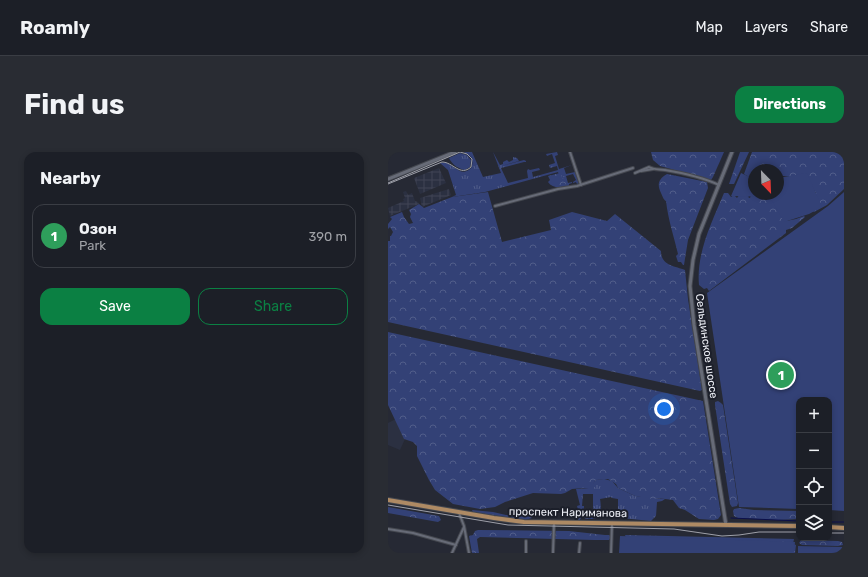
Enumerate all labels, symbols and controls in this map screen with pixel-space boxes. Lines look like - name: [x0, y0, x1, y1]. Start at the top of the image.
- text: Roamly: [20, 16, 90, 39]
- text: Map: [696, 19, 723, 36]
- text: Layers: [745, 19, 788, 36]
- text: Share: [810, 19, 848, 36]
- button: Directions: [735, 86, 844, 123]
- text: Find us: [24, 88, 124, 121]
- north arrow: [748, 164, 784, 200]
- text: Nearby: [40, 168, 101, 188]
- text: Озон: [79, 220, 117, 238]
- text: 1: [51, 229, 57, 244]
- text: 390 m: [308, 229, 347, 244]
- text: Park: [79, 238, 106, 253]
- button: Save: [40, 288, 190, 325]
- button: Share: [198, 288, 348, 325]
- street label: Сельдинское шоссе: [693, 293, 720, 399]
- pin: 1: [768, 360, 794, 390]
- map controls: [796, 397, 832, 541]
- button: +: [796, 397, 832, 433]
- your location: [654, 399, 674, 419]
- button: −: [796, 433, 832, 469]
- button: locate: [796, 469, 832, 505]
- street label: проспект Нариманова: [509, 505, 627, 520]
- button: layers: [796, 505, 832, 541]

